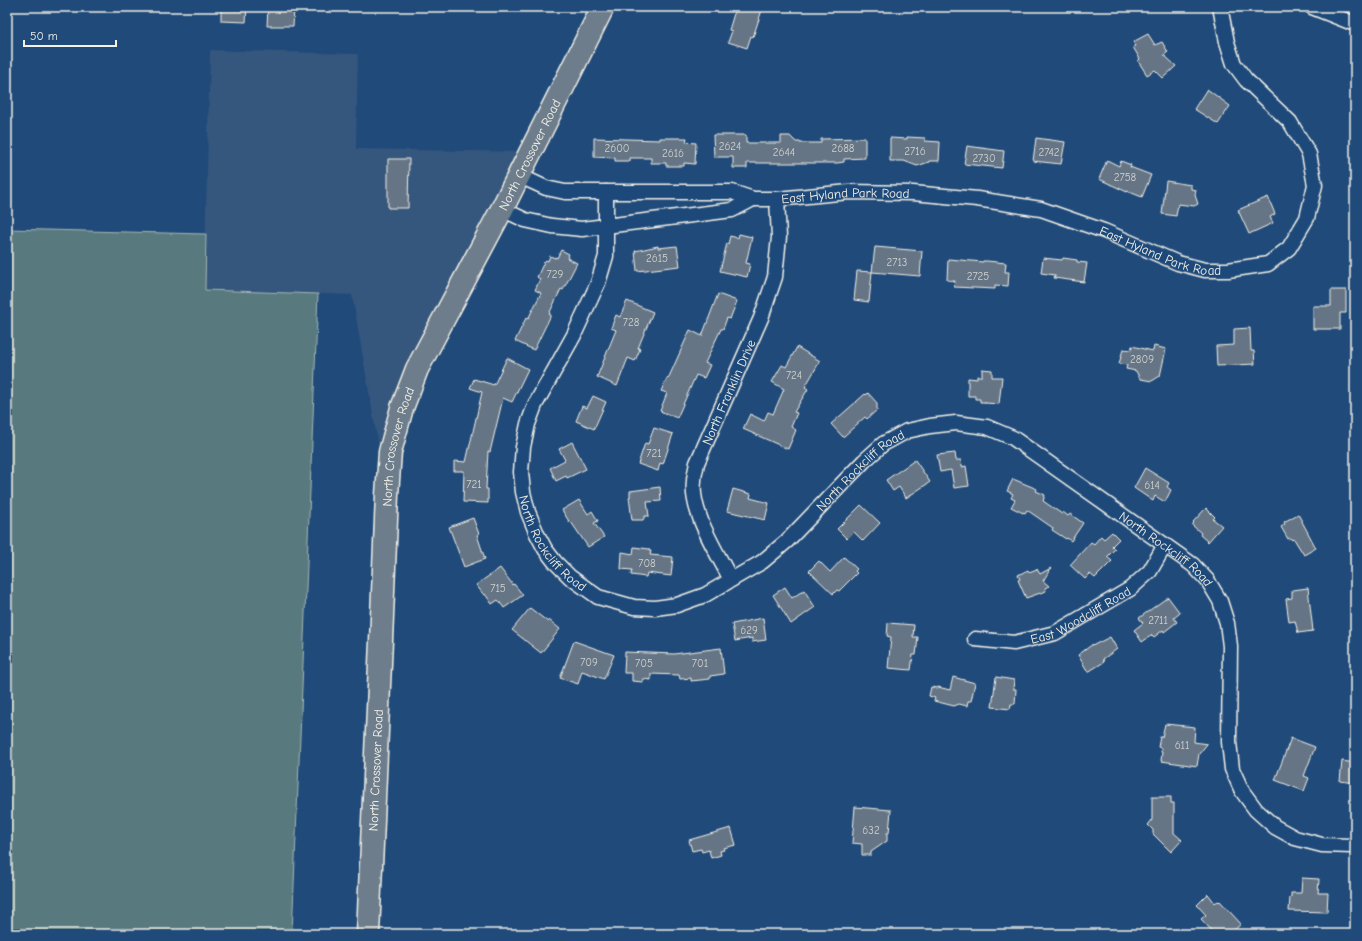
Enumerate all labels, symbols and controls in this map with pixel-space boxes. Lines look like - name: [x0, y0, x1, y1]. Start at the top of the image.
- scale bar: [24, 22, 116, 48]
- text: 50 m: [30, 29, 58, 43]
- street label: North Crossover Road: [495, 96, 563, 213]
- house number: 2624: [719, 140, 741, 153]
- house number: 2600: [604, 142, 630, 155]
- house number: 2688: [831, 142, 855, 155]
- house number: 2716: [904, 145, 926, 158]
- house number: 2644: [773, 146, 795, 159]
- house number: 2742: [1038, 146, 1060, 159]
- house number: 2616: [662, 147, 684, 160]
- house number: 2730: [972, 152, 996, 165]
- house number: 2758: [1114, 171, 1137, 184]
- street label: East Hyland Park Road: [781, 184, 910, 206]
- street label: East Hyland Park Road: [1097, 223, 1221, 278]
- house number: 2615: [646, 252, 668, 265]
- house number: 2713: [887, 256, 907, 269]
- house number: 729: [547, 268, 564, 281]
- house number: 2725: [967, 270, 989, 283]
- house number: 728: [623, 316, 640, 329]
- street label: North Franklin Drive: [699, 337, 758, 447]
- house number: 2809: [1130, 353, 1154, 366]
- house number: 724: [786, 369, 802, 382]
- street label: North Crossover Road: [379, 385, 417, 507]
- street label: North Rockcliff Road: [813, 427, 907, 514]
- house number: 721: [646, 447, 662, 460]
- house number: 721: [466, 478, 482, 491]
- house number: 614: [1144, 479, 1160, 492]
- street label: North Rockcliff Road: [517, 493, 589, 594]
- street label: North Rockcliff Road: [1117, 508, 1217, 588]
- house number: 708: [638, 557, 656, 570]
- house number: 715: [490, 582, 506, 595]
- street label: East Woodcliff Road: [1029, 583, 1133, 646]
- house number: 2711: [1148, 614, 1168, 627]
- house number: 629: [740, 624, 758, 637]
- house number: 709: [580, 656, 598, 669]
- house number: 705: [635, 657, 653, 670]
- house number: 701: [692, 657, 708, 670]
- street label: North Crossover Road: [365, 709, 385, 832]
- house number: 611: [1175, 739, 1189, 752]
- house number: 632: [862, 824, 880, 837]

